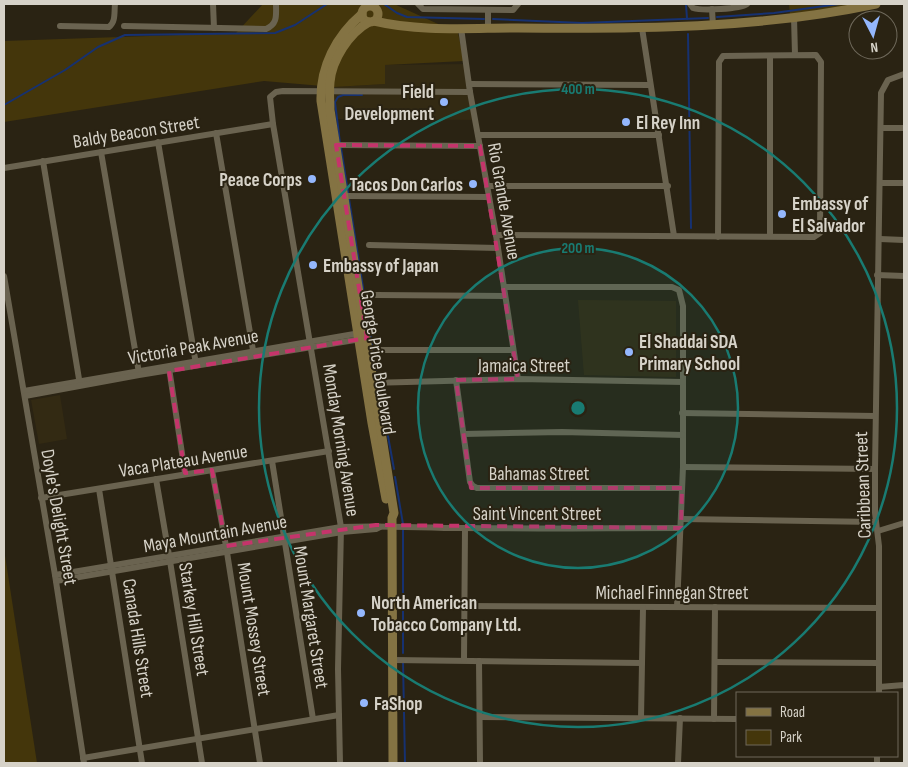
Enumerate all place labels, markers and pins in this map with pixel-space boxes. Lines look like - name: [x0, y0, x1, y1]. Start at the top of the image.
- place label: Field Development: [344, 81, 434, 126]
- marker: Field Development: [438, 96, 450, 108]
- place label: El Rey Inn: [636, 112, 700, 135]
- marker: El Rey Inn: [620, 116, 632, 128]
- place label: Peace Corps: [219, 169, 302, 192]
- marker: Peace Corps: [306, 173, 318, 185]
- place label: Tacos Don Carlos: [349, 174, 463, 197]
- marker: Tacos Don Carlos: [467, 178, 479, 190]
- place label: Embassy of El Salvador: [792, 193, 869, 238]
- marker: Embassy of El Salvador: [776, 208, 788, 220]
- place label: Embassy of Japan: [323, 255, 439, 278]
- marker: Embassy of Japan: [307, 259, 319, 271]
- place label: El Shaddai SDA Primary School: [639, 331, 740, 376]
- marker: El Shaddai SDA Primary School: [623, 346, 635, 358]
- centre of rings: [569, 399, 587, 417]
- place label: North American Tobacco Company Ltd.: [371, 592, 521, 637]
- marker: North American Tobacco Company Ltd.: [355, 607, 367, 619]
- place label: FaShop: [374, 693, 423, 716]
- marker: FaShop: [358, 697, 370, 709]

